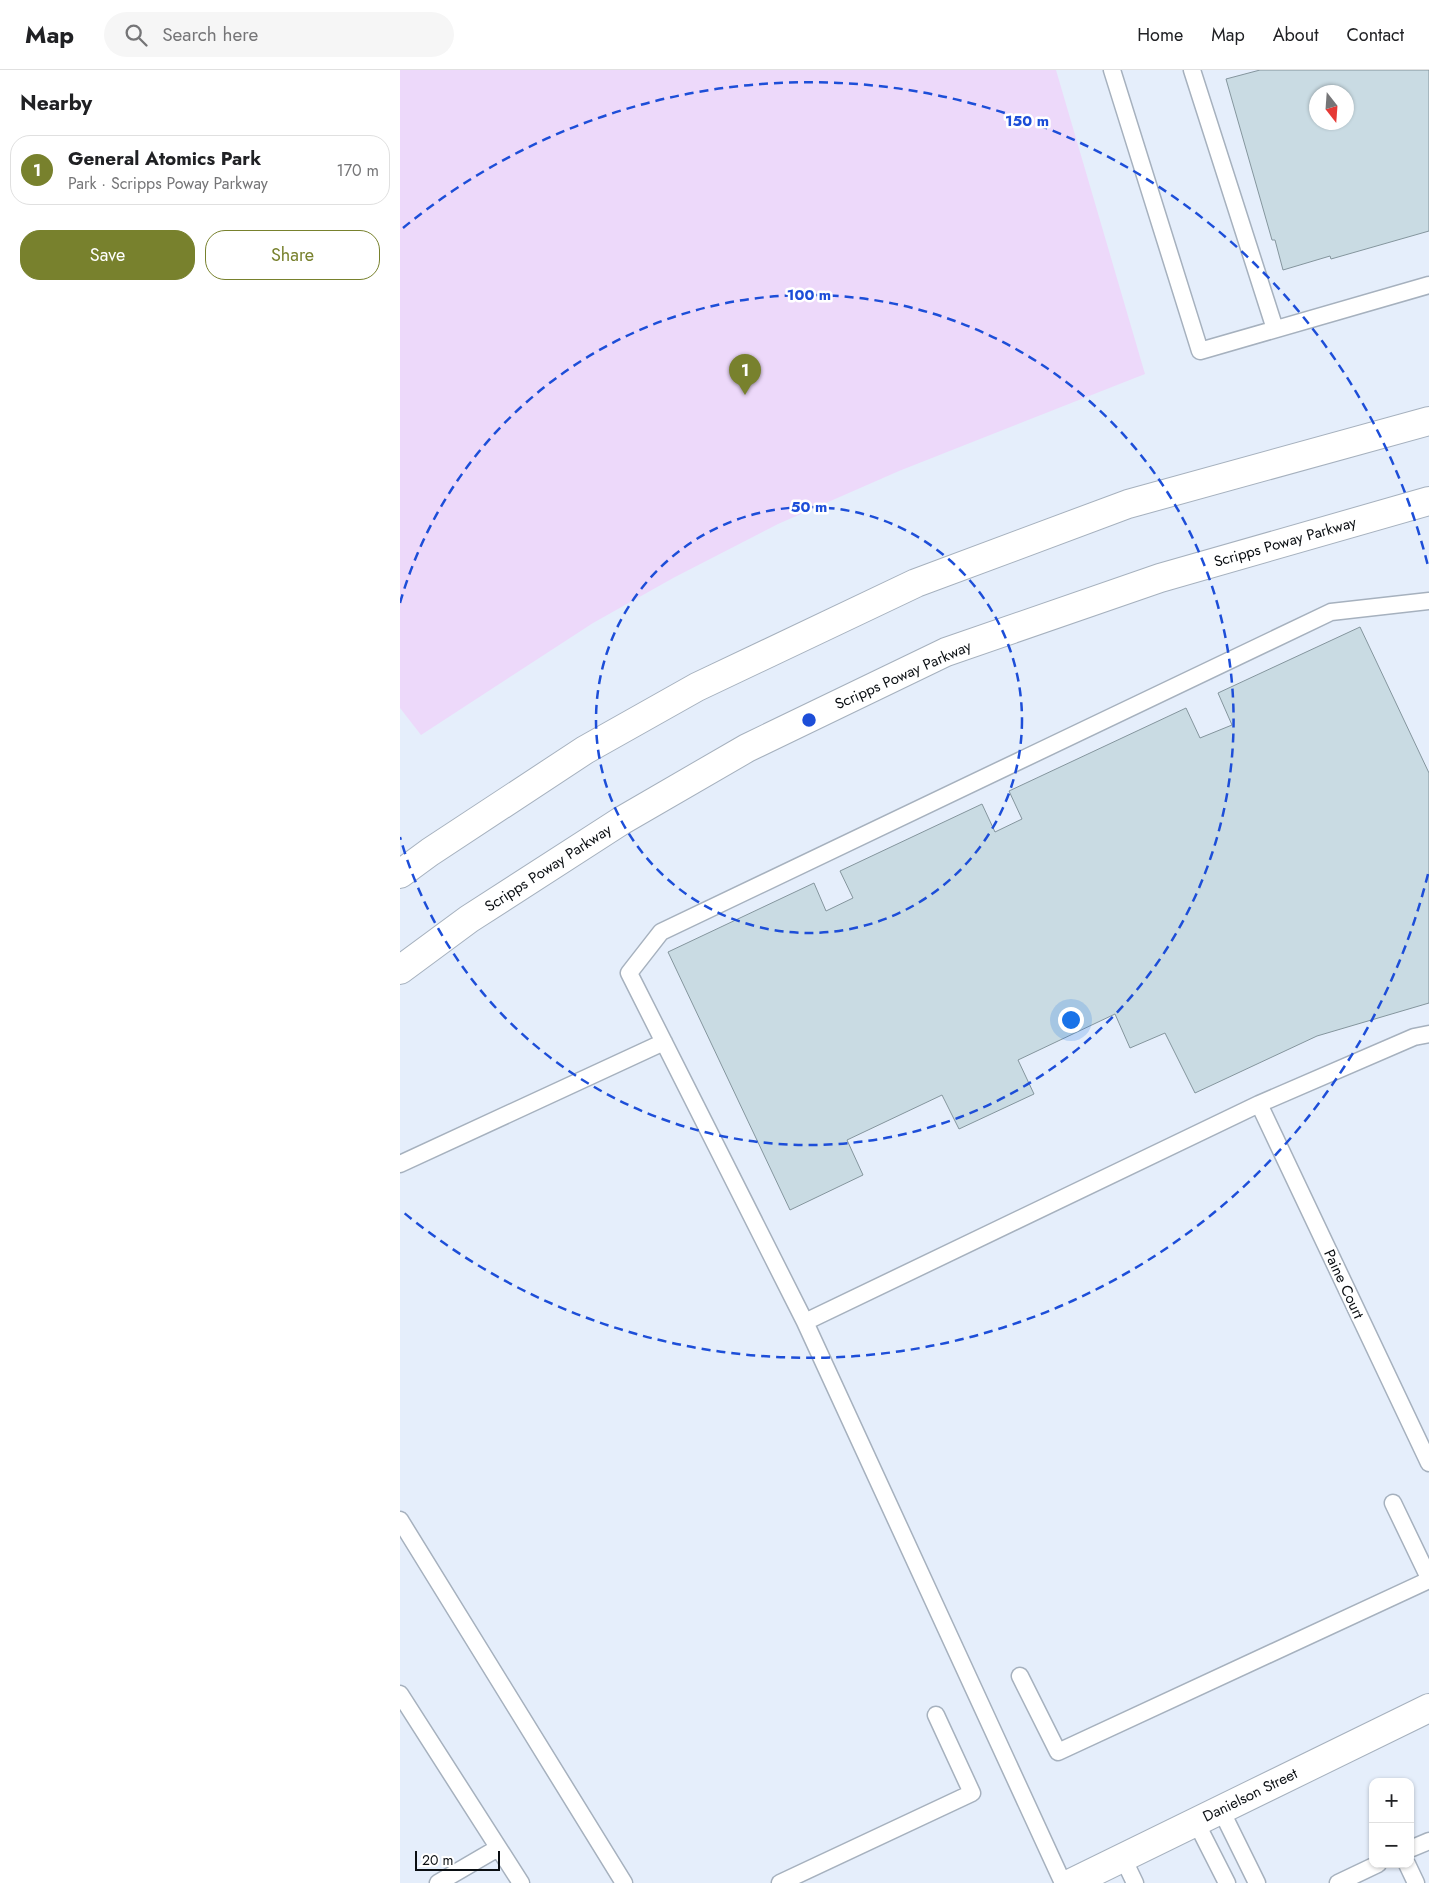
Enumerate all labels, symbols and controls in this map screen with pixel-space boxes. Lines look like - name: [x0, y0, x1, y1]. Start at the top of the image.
- search box: [104, 12, 454, 57]
- text: Map: [25, 17, 74, 52]
- icon: search: [122, 21, 150, 49]
- text: Search here: [162, 21, 258, 48]
- text: Home: [1137, 22, 1183, 48]
- text: Map: [1211, 22, 1245, 48]
- text: About: [1273, 22, 1318, 48]
- text: Contact: [1346, 22, 1404, 48]
- north arrow: [1309, 85, 1354, 130]
- text: Nearby: [20, 88, 92, 118]
- text: 150 m: [1005, 110, 1049, 132]
- text: General Atomics Park: [68, 145, 261, 172]
- text: 1: [33, 159, 41, 182]
- text: 170 m: [337, 159, 379, 182]
- text: Park · Scripps Poway Parkway: [68, 172, 268, 195]
- button: Save: [20, 230, 195, 280]
- button: Share: [205, 230, 380, 280]
- text: 100 m: [787, 284, 831, 306]
- pin: 1: [729, 354, 761, 395]
- text: 50 m: [791, 496, 827, 518]
- street label: Scripps Poway Parkway: [1211, 511, 1359, 573]
- street label: Scripps Poway Parkway: [831, 635, 975, 715]
- centre of rings: [800, 711, 818, 729]
- street label: Scripps Poway Parkway: [480, 818, 616, 917]
- your location: [1058, 1007, 1084, 1033]
- street label: Paine Court: [1318, 1246, 1370, 1323]
- street label: Danielson Street: [1199, 1762, 1301, 1827]
- map controls: [1369, 1778, 1414, 1868]
- button: +: [1369, 1778, 1414, 1823]
- button: −: [1369, 1823, 1414, 1868]
- scale bar: [415, 1848, 500, 1871]
- text: 20 m: [422, 1850, 454, 1870]

